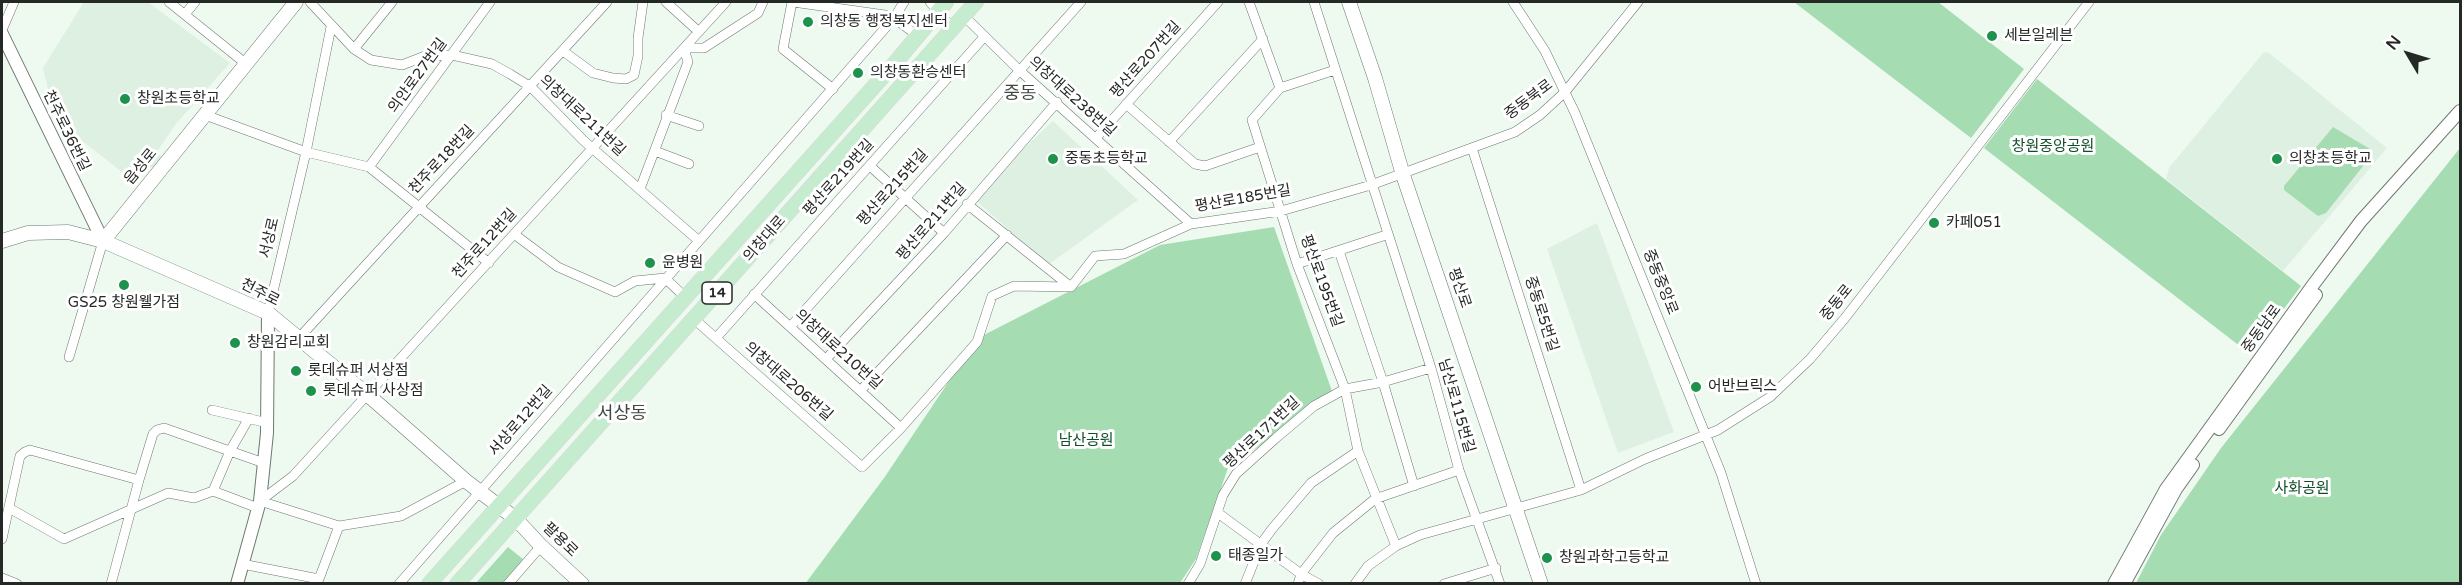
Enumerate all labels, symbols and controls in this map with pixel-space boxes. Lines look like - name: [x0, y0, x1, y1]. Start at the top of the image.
- place label: 의창동 행정복지센터: [820, 13, 948, 31]
- marker: 의창동 행정복지센터: [801, 15, 815, 29]
- street label: 평산로207번길: [1107, 18, 1185, 102]
- north arrow: [2378, 24, 2438, 84]
- place label: 세븐일레븐: [2004, 27, 2073, 45]
- marker: 세븐일레븐: [1985, 29, 1999, 43]
- text: N: [2382, 32, 2406, 54]
- street label: 의안로27번길: [385, 35, 451, 117]
- street label: 의창대로238번길: [1025, 53, 1119, 141]
- place label: 의창동환승센터: [870, 64, 967, 82]
- marker: 의창동환승센터: [851, 66, 865, 80]
- street label: 의창대로211번길: [535, 72, 629, 160]
- street label: 중동북로: [1502, 76, 1556, 124]
- district label: 중동: [1003, 83, 1037, 105]
- street label: 천주로36번길: [39, 88, 93, 174]
- place label: 창원초등학교: [137, 90, 220, 108]
- marker: 창원초등학교: [118, 92, 132, 106]
- street label: 천주로18번길: [405, 122, 479, 198]
- street label: 평산로219번길: [800, 136, 878, 220]
- park label: 창원중앙공원: [2012, 138, 2094, 156]
- street label: 읍성로: [121, 145, 161, 189]
- street label: 평산로215번길: [854, 146, 932, 230]
- place label: 중동초등학교: [1065, 150, 1148, 168]
- place label: 의창초등학교: [2289, 150, 2372, 168]
- marker: 중동초등학교: [1046, 152, 1060, 166]
- marker: 의창초등학교: [2270, 152, 2284, 166]
- street label: 평산로211번길: [893, 179, 971, 265]
- street label: 평산로185번길: [1194, 182, 1292, 216]
- street label: 천주로12번길: [449, 205, 521, 283]
- street label: 의창대로: [740, 212, 790, 266]
- place label: 카페051: [1946, 214, 2002, 232]
- street label: 서상로: [257, 216, 283, 260]
- marker: 카페051: [1927, 216, 1941, 230]
- street label: 평산로195번길: [1296, 232, 1346, 330]
- street label: 중동중앙로: [1639, 247, 1681, 317]
- place label: 윤병원: [662, 254, 703, 272]
- marker: 윤병원: [643, 256, 657, 270]
- street label: 평산로: [1444, 265, 1474, 311]
- street label: 중동로5번길: [1520, 274, 1562, 354]
- street label: 천주로: [237, 276, 283, 310]
- marker: GS25 창원웰가점: [117, 278, 131, 292]
- street label: 중동로: [1817, 281, 1857, 325]
- road number: 14: [702, 282, 732, 304]
- place label: GS25 창원웰가점: [68, 294, 180, 312]
- street label: 중동남로: [2238, 301, 2286, 357]
- street label: 의창대로210번길: [791, 306, 885, 394]
- place label: 창원감리교회: [247, 334, 330, 352]
- marker: 창원감리교회: [228, 336, 242, 350]
- street label: 의창대로206번길: [740, 339, 836, 425]
- street label: 남산로115번길: [1434, 357, 1478, 455]
- place label: 롯데슈퍼 서상점: [308, 362, 408, 380]
- marker: 롯데슈퍼 서상점: [289, 364, 303, 378]
- place label: 어반브릭스: [1708, 378, 1777, 396]
- marker: 어반브릭스: [1689, 380, 1703, 394]
- place label: 롯데슈퍼 사상점: [323, 382, 423, 400]
- street label: 서상로12번길: [485, 382, 557, 460]
- marker: 롯데슈퍼 사상점: [304, 384, 318, 398]
- street label: 평산로171번길: [1220, 393, 1304, 473]
- district label: 서상동: [597, 403, 647, 425]
- park label: 남산공원: [1058, 432, 1114, 450]
- park label: 사화공원: [2274, 480, 2330, 498]
- street label: 팔용로: [539, 519, 581, 561]
- place label: 태종일가: [1228, 547, 1283, 565]
- marker: 태종일가: [1209, 549, 1223, 563]
- place label: 창원과학고등학교: [1559, 549, 1669, 567]
- marker: 창원과학고등학교: [1540, 551, 1554, 565]

